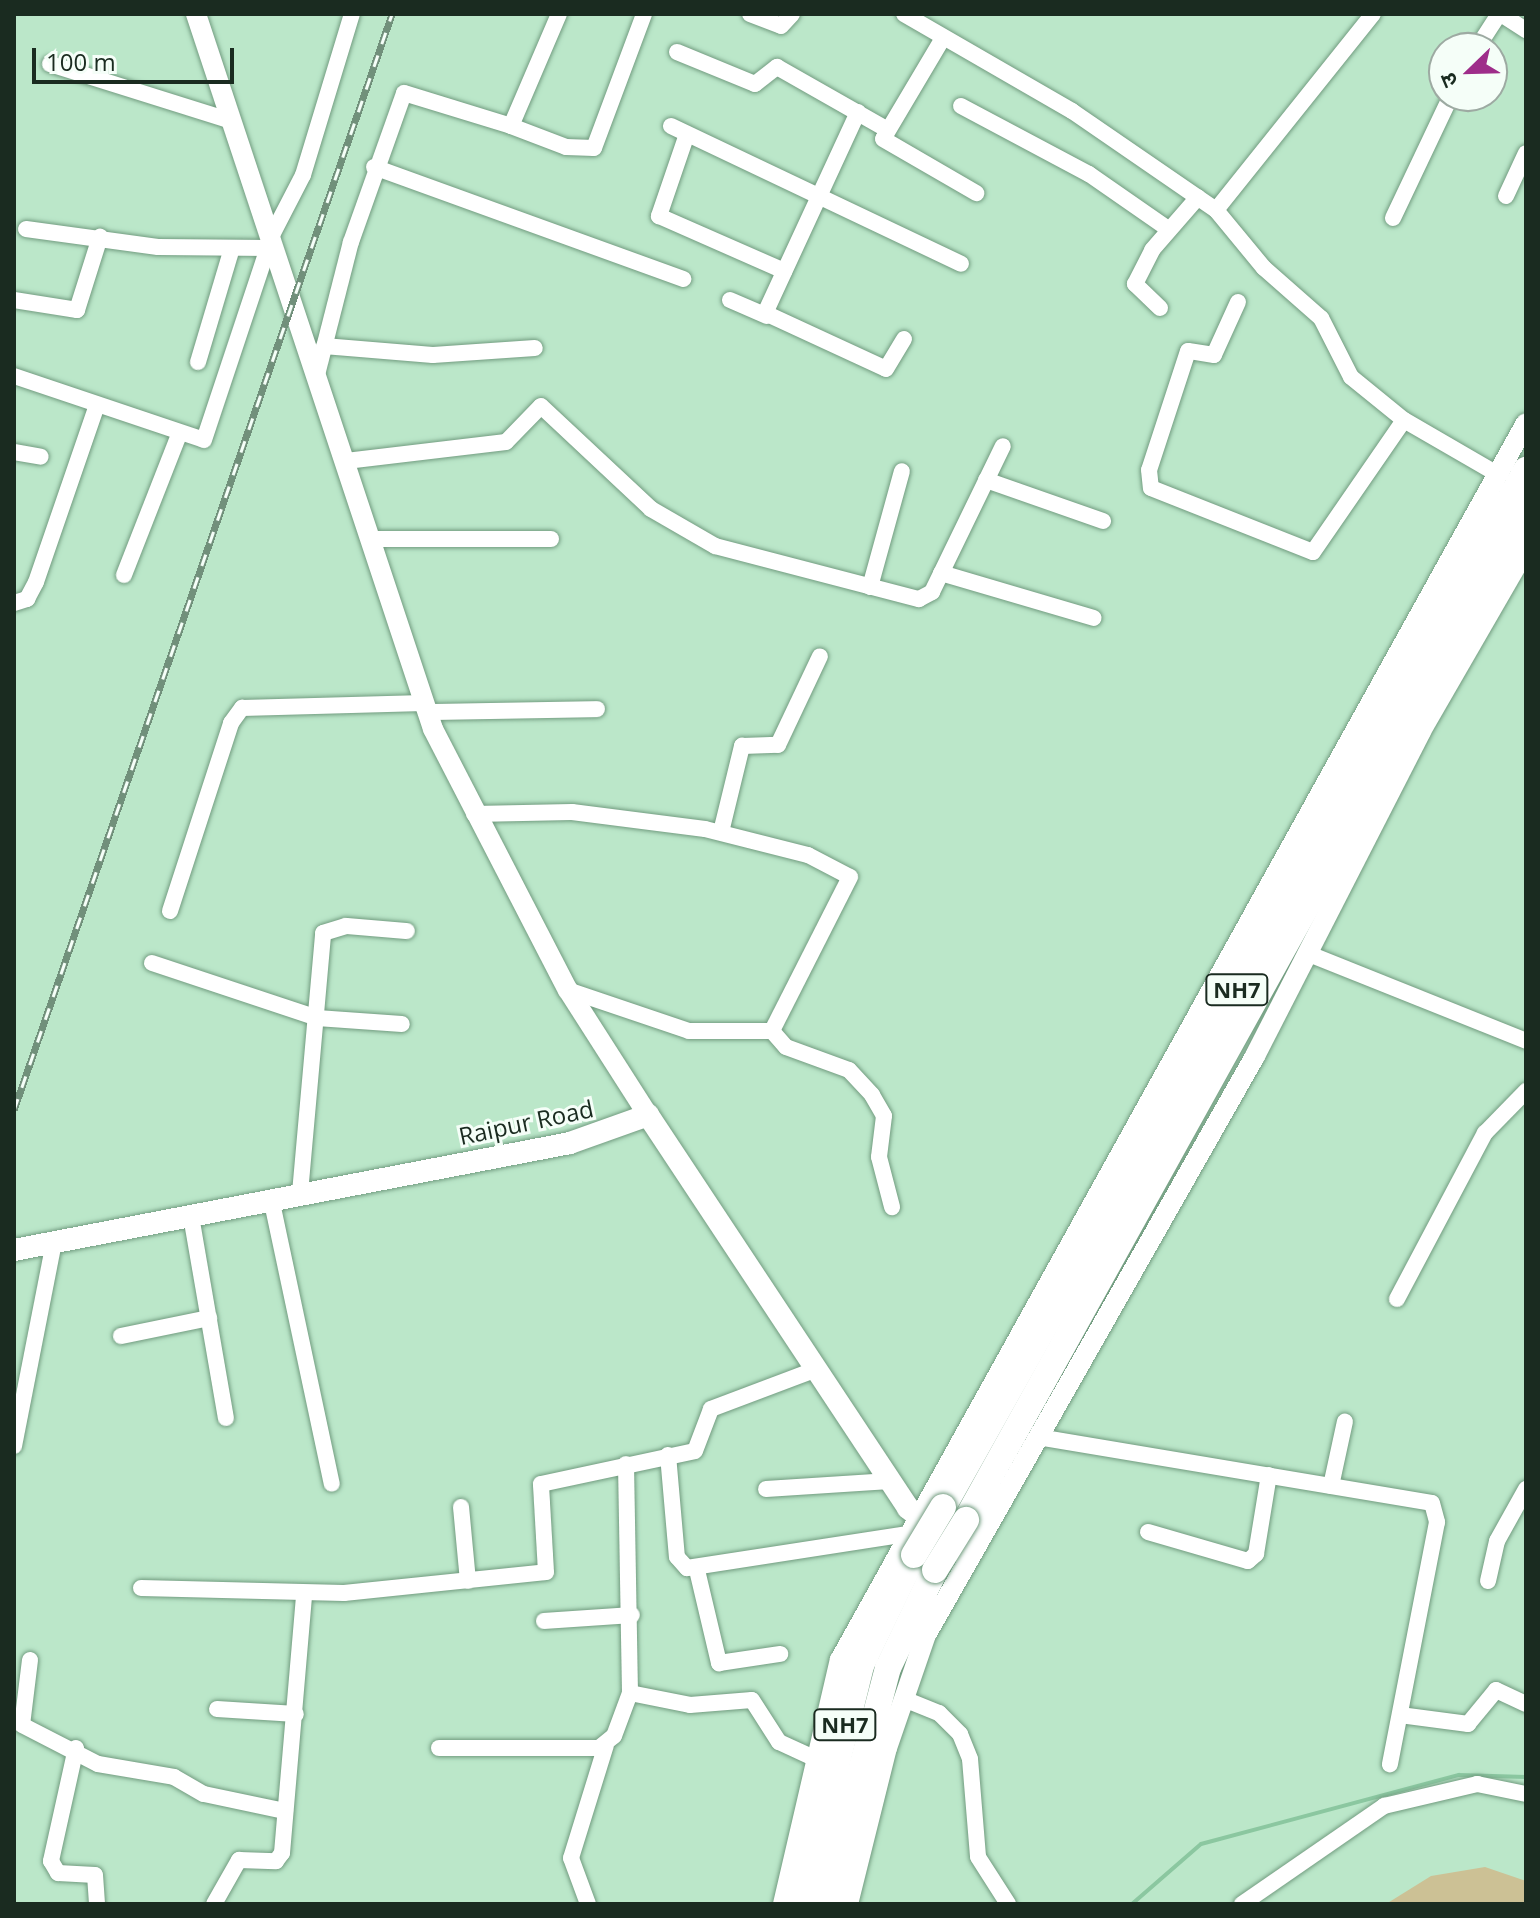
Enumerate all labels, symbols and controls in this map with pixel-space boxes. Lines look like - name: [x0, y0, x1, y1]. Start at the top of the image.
- scale bar: [36, 32, 238, 82]
- north arrow: [1428, 32, 1508, 112]
- text: 100 m: [46, 45, 116, 78]
- text: उ: [1431, 69, 1464, 92]
- road number: NH7: [1205, 972, 1269, 1008]
- street label: Raipur Road: [456, 1094, 596, 1150]
- road number: NH7: [813, 1707, 877, 1743]

